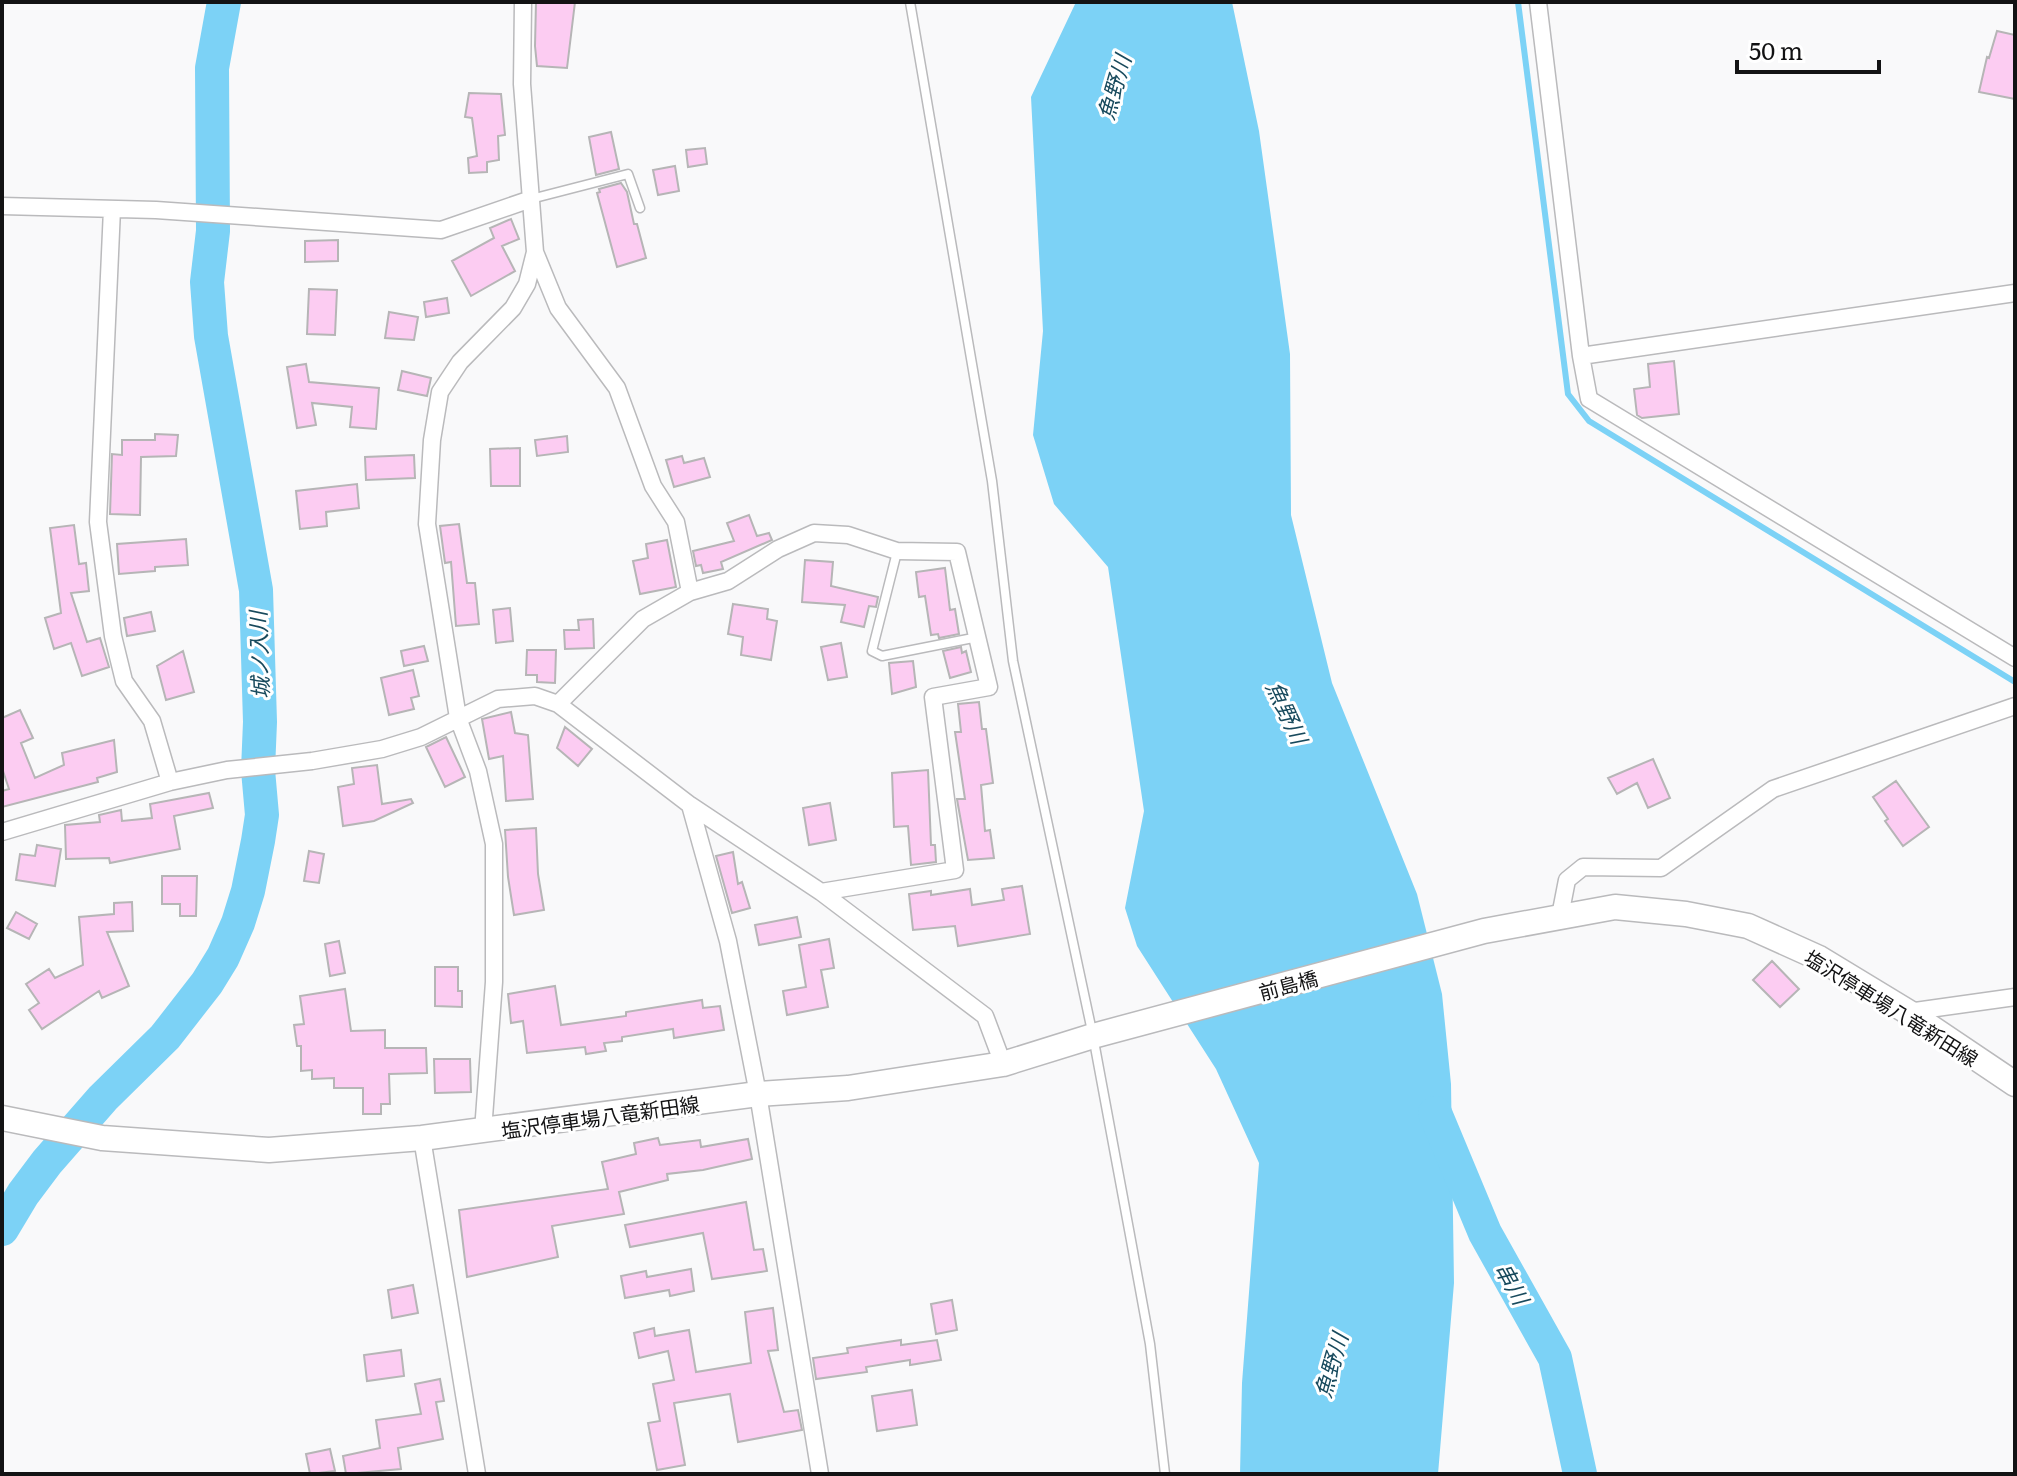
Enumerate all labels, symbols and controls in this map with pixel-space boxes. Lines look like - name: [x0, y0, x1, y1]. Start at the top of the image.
- scale bar: [1737, 24, 1879, 74]
- text: 50 m: [1749, 32, 1803, 67]
- water label: 魚野川: [1088, 49, 1139, 123]
- water label: 城ノ入川: [240, 608, 276, 700]
- water label: 魚野川: [1259, 675, 1318, 751]
- street label: 塩沢停車場八竜新田線: [1799, 941, 1985, 1073]
- street label: 前島橋: [1255, 962, 1321, 1006]
- street label: 塩沢停車場八竜新田線: [499, 1087, 701, 1145]
- water label: 串川: [1488, 1256, 1539, 1312]
- water label: 魚野川: [1305, 1327, 1356, 1401]

